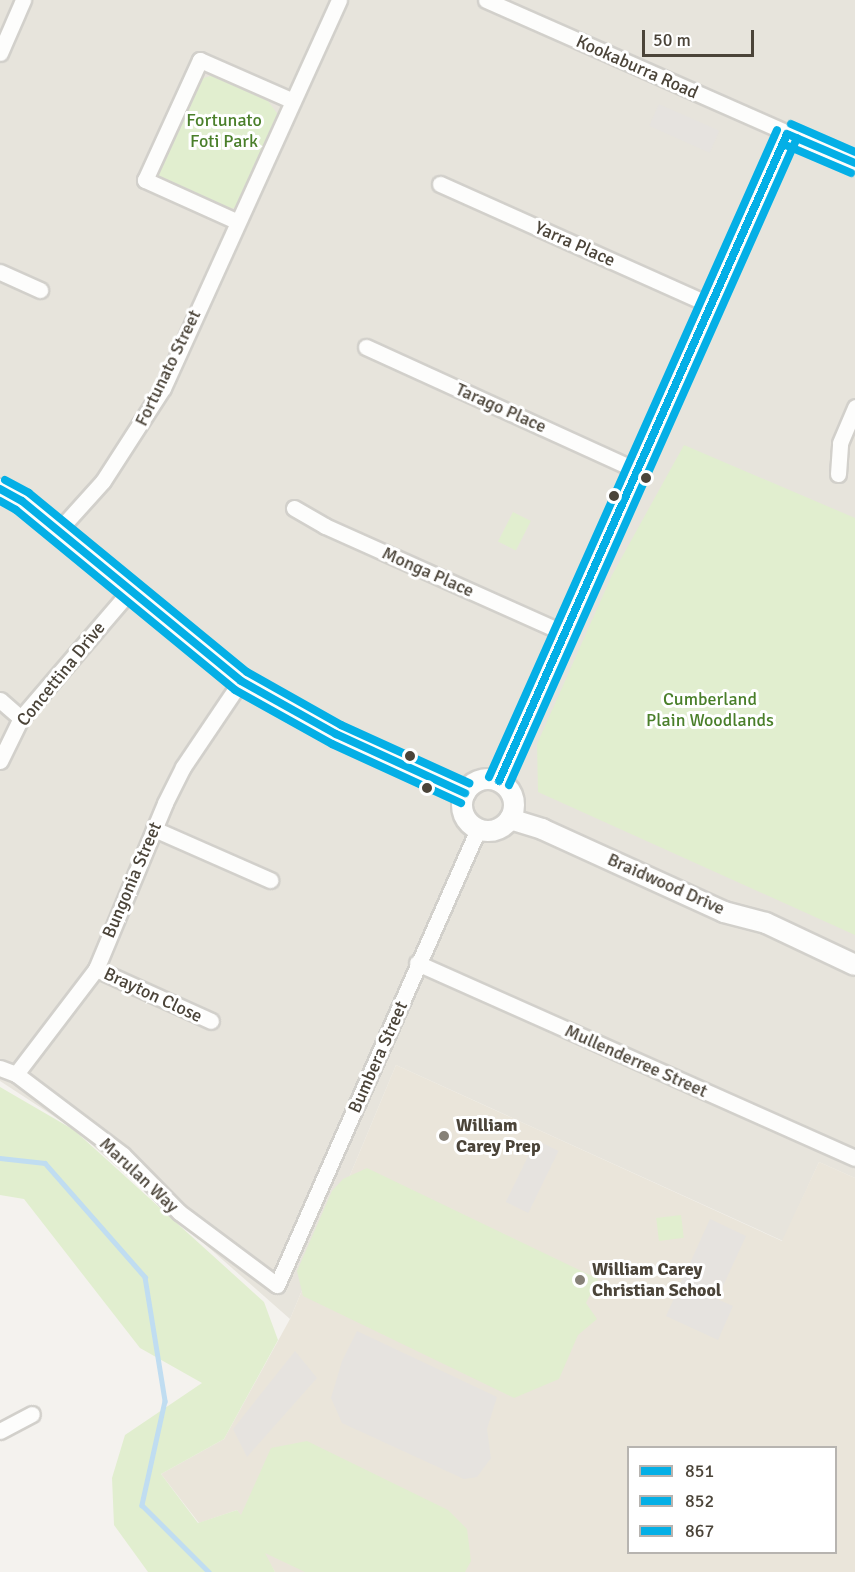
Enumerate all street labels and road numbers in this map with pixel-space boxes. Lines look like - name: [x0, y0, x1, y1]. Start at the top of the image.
- street label: Kookaburra Road: [573, 30, 701, 104]
- street label: Yarra Place: [532, 217, 618, 271]
- street label: Fortunato Street: [131, 306, 205, 430]
- street label: Tarago Place: [452, 378, 550, 438]
- street label: Monga Place: [379, 542, 477, 602]
- street label: Concettina Drive: [12, 617, 110, 731]
- street label: Bungonia Street: [98, 819, 166, 941]
- street label: Braidwood Drive: [604, 849, 728, 919]
- street label: Brayton Close: [100, 963, 206, 1027]
- street label: Bumbera Street: [344, 998, 412, 1116]
- street label: Mullenderree Street: [561, 1020, 711, 1102]
- street label: Marulan Way: [95, 1133, 183, 1217]

